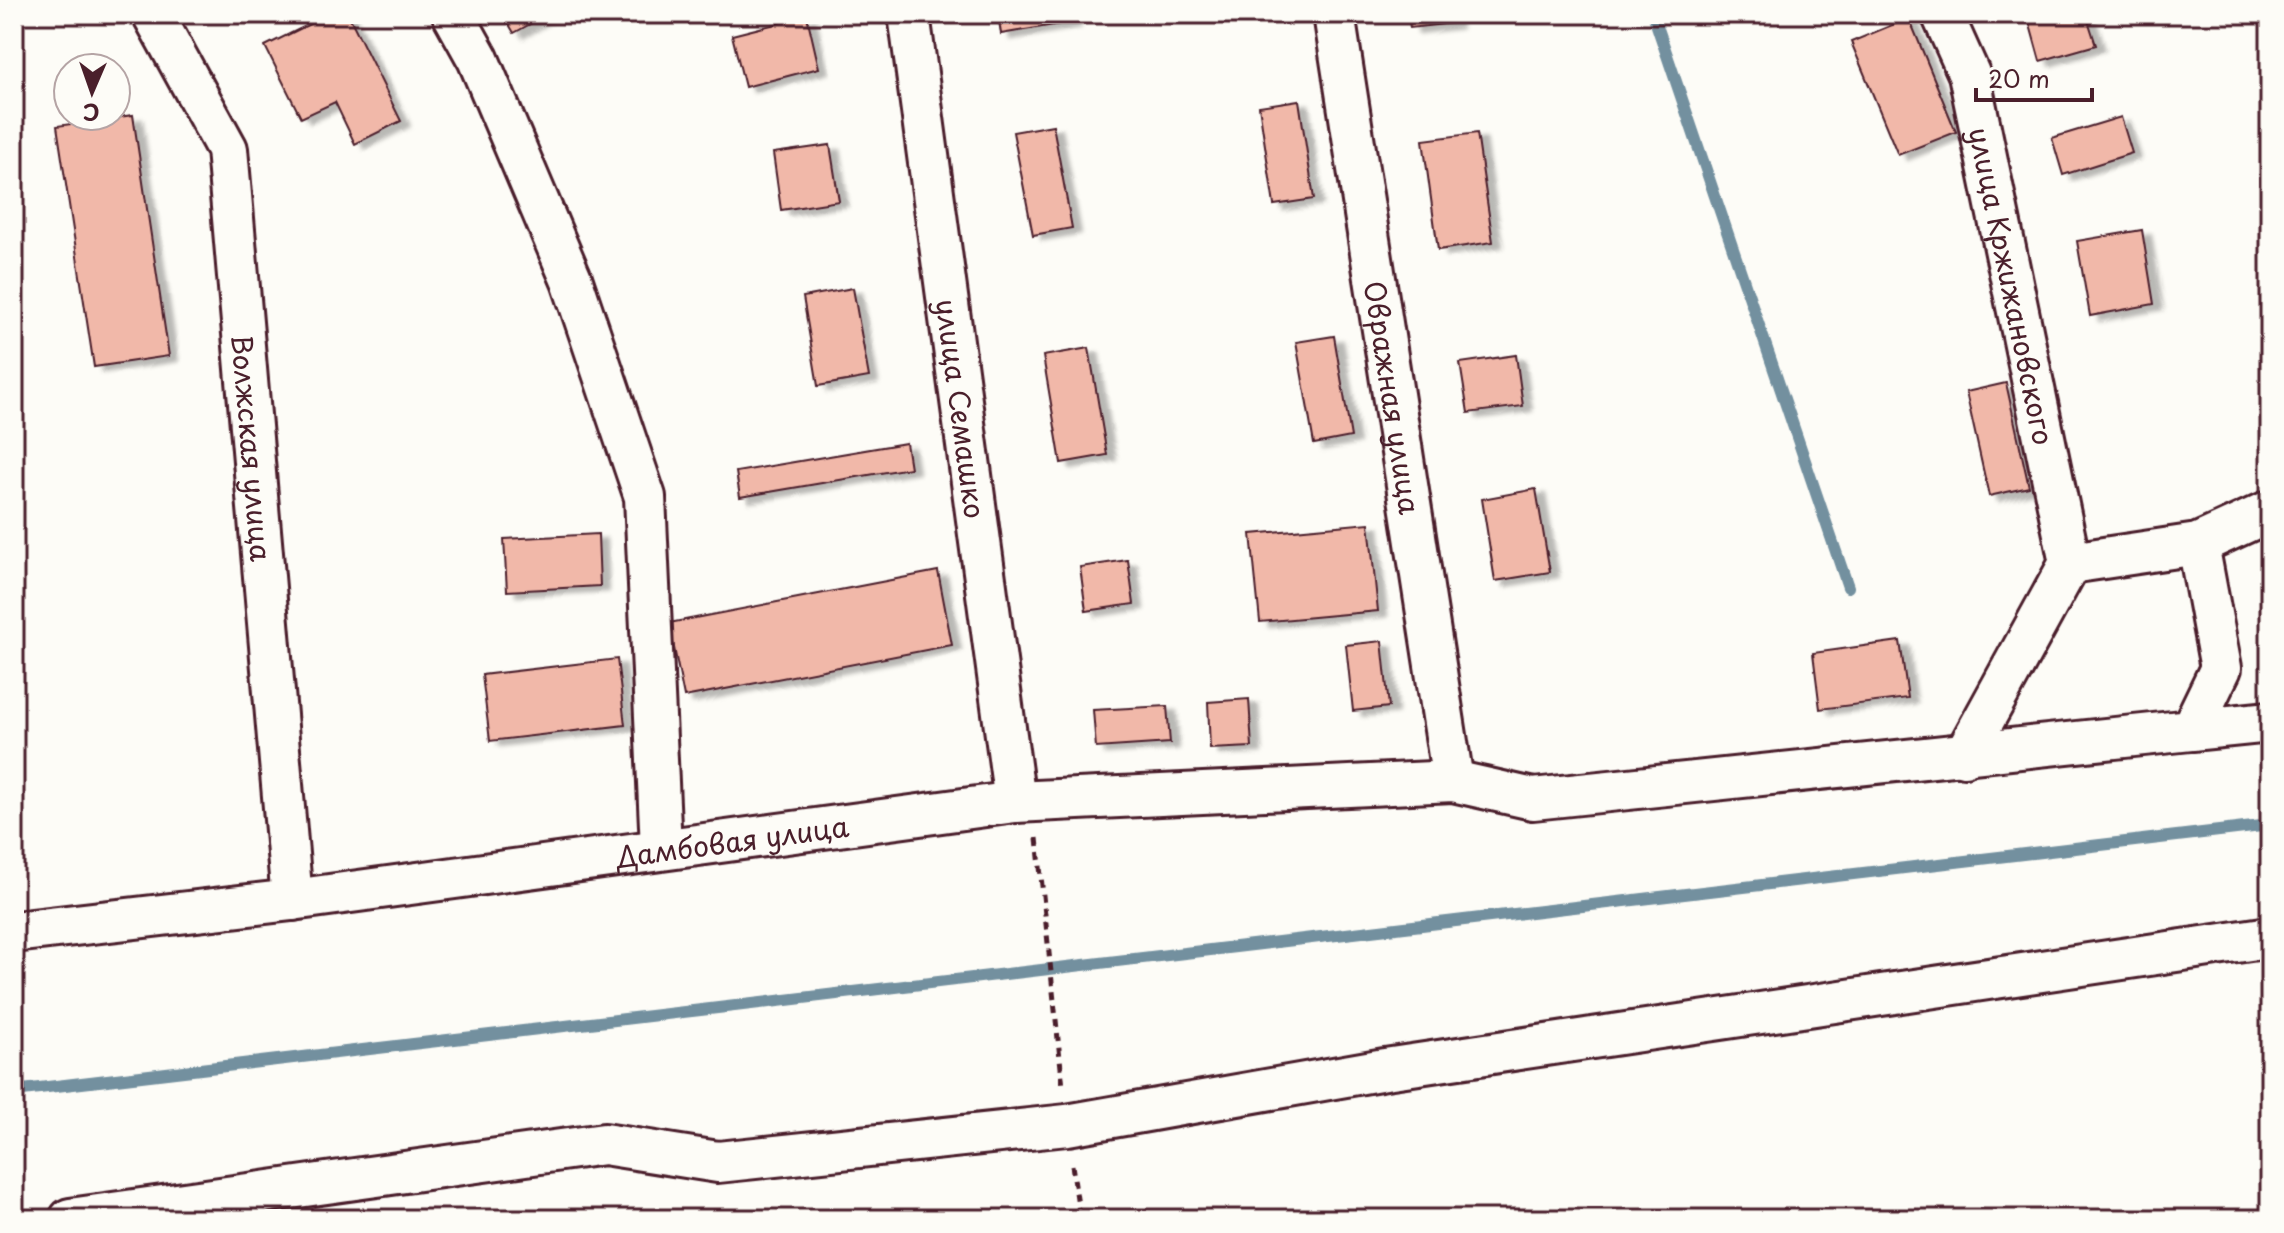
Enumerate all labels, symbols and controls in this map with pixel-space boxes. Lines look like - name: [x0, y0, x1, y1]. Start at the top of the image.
- north arrow: [52, 52, 132, 132]
- scale bar: [1976, 52, 2092, 102]
- text: 20 m: [1988, 60, 2050, 96]
- text: С: [82, 97, 100, 130]
- street label: улица Кржижановского: [1959, 123, 2067, 449]
- street label: Овражная улица: [1354, 278, 1433, 517]
- street label: улица Семашко: [926, 296, 998, 521]
- street label: Волжская улица: [222, 333, 284, 564]
- street label: Дамбовая улица: [612, 803, 852, 878]

